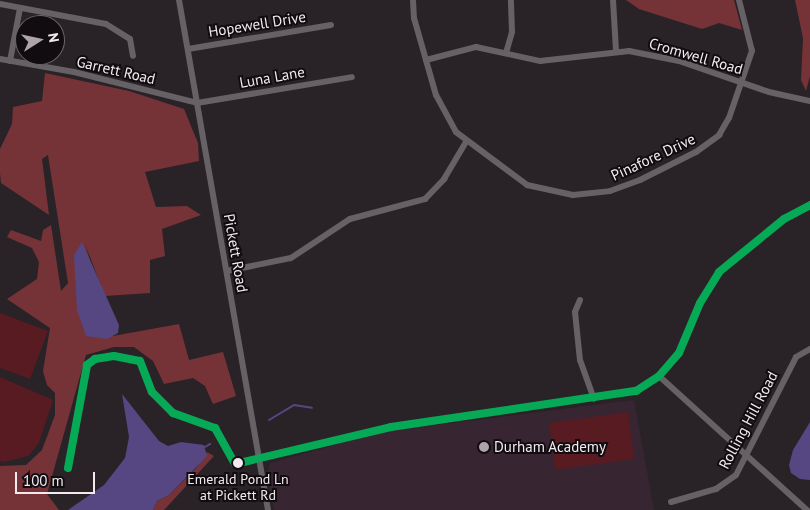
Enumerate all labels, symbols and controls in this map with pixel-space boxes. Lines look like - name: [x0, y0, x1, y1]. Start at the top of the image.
- street label: Hopewell Drive: [207, 7, 307, 41]
- north arrow: [15, 15, 65, 65]
- text: N: [44, 31, 63, 44]
- street label: Cromwell Road: [647, 34, 745, 78]
- street label: Garrett Road: [75, 52, 157, 88]
- street label: Luna Lane: [238, 62, 306, 92]
- street label: Pinafore Drive: [608, 130, 698, 184]
- street label: Pickett Road: [220, 212, 252, 294]
- street label: Rolling Hill Road: [715, 368, 781, 472]
- place label: Durham Academy: [494, 438, 606, 456]
- marker: Durham Academy: [478, 441, 490, 453]
- marker: Emerald Pond Ln at Pickett Rd: [233, 458, 243, 468]
- scale bar: [18, 462, 98, 494]
- text: 100 m: [23, 471, 64, 490]
- place label: Emerald Pond Ln at Pickett Rd: [187, 471, 289, 504]

